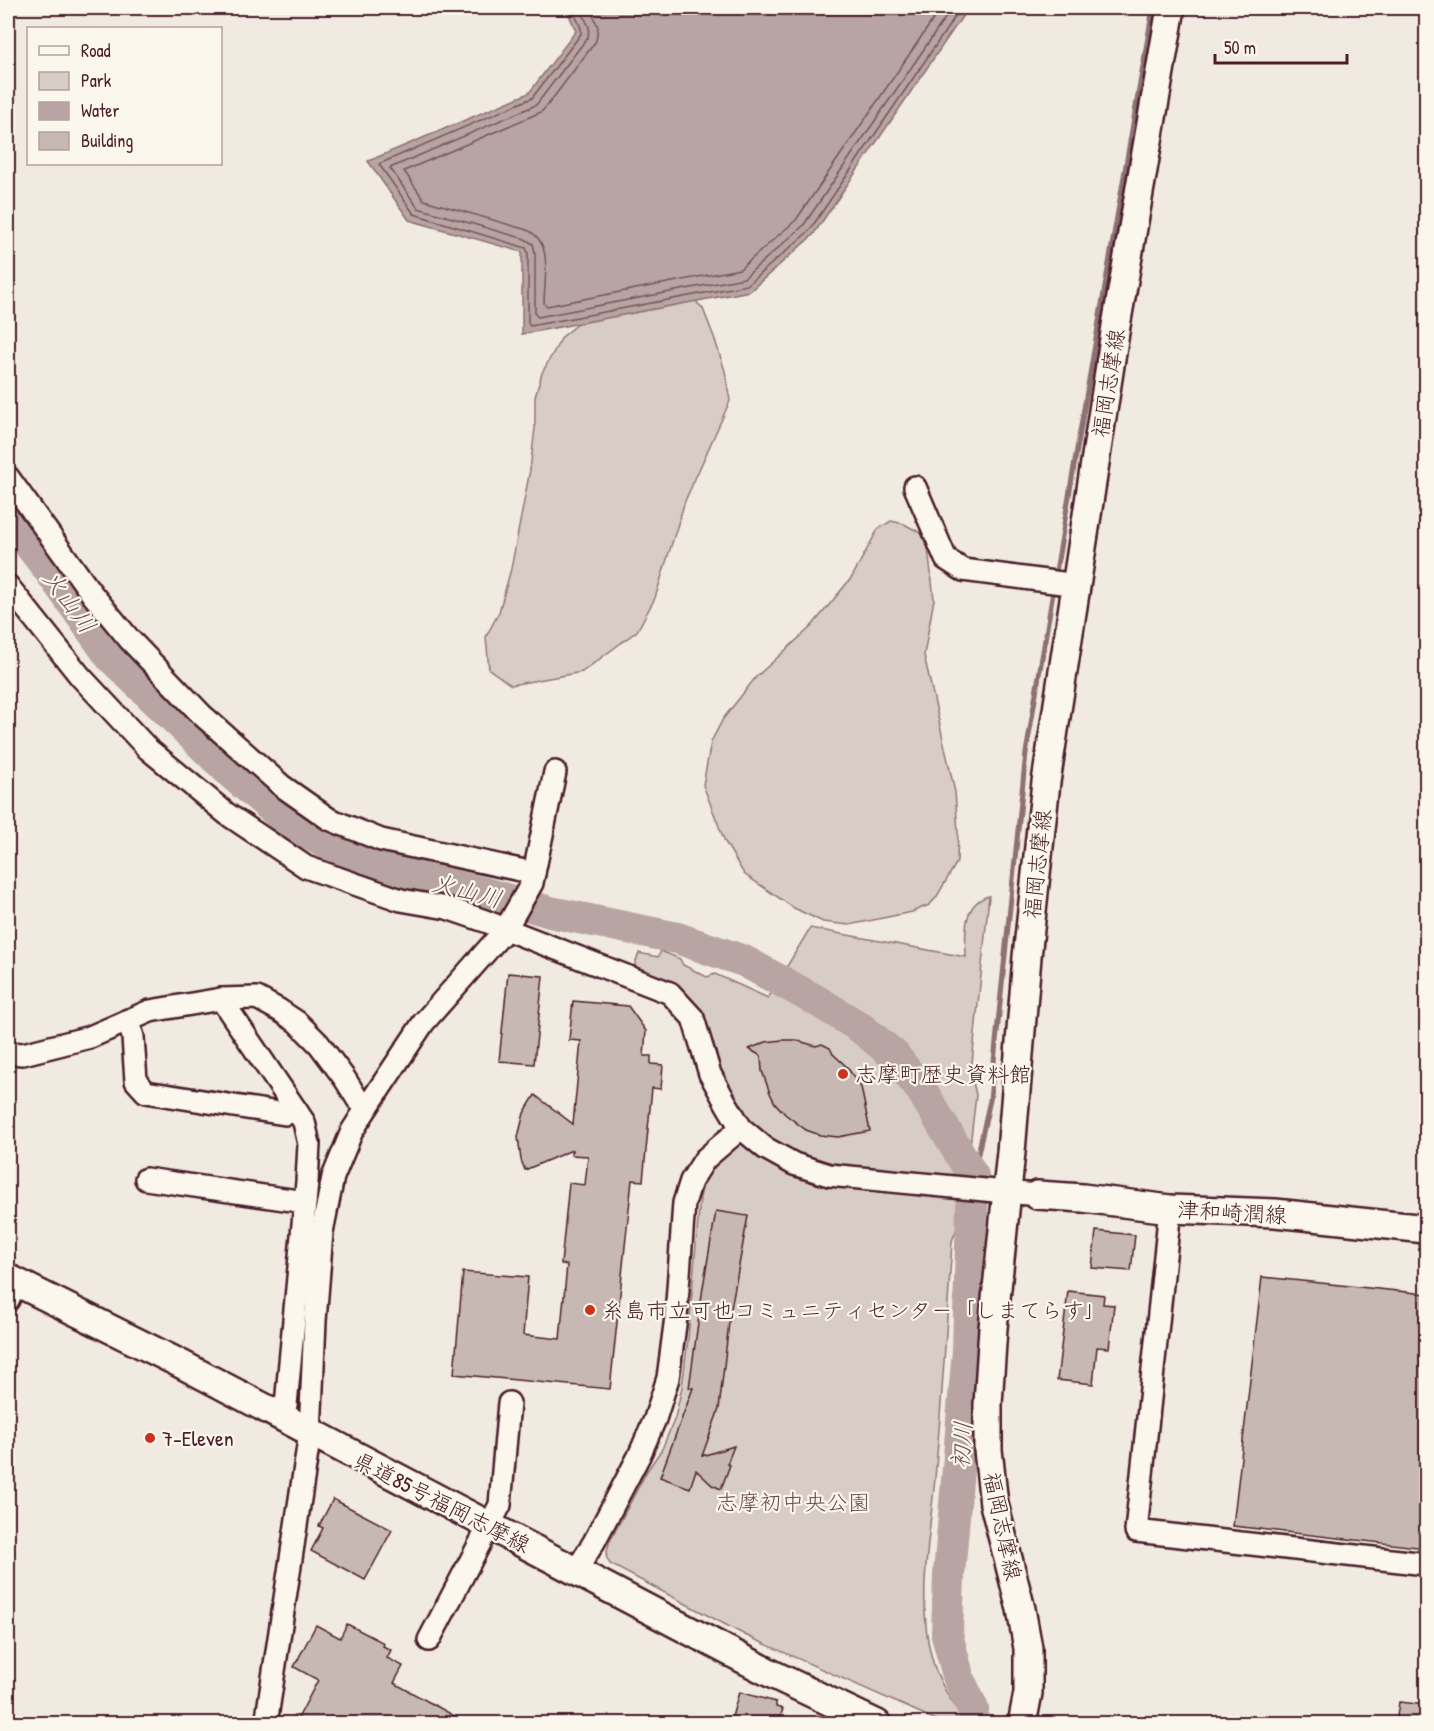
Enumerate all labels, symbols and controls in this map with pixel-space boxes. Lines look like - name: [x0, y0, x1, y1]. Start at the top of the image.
- legend: [27, 27, 222, 165]
- scale bar: [1215, 27, 1347, 65]
- text: 50 m: [1224, 35, 1256, 60]
- text: Road: [81, 38, 111, 63]
- text: Park: [81, 68, 112, 93]
- text: Water: [81, 98, 119, 123]
- text: Building: [81, 128, 133, 153]
- street label: 福岡志摩線: [1085, 326, 1131, 440]
- water label: 火山川: [36, 562, 104, 640]
- street label: 福岡志摩線: [1016, 808, 1058, 920]
- water label: 火山川: [428, 865, 506, 915]
- place label: 志摩町歴史資料館: [855, 1059, 1031, 1089]
- marker: 志摩町歴史資料館: [836, 1067, 850, 1081]
- street label: 津和崎潤線: [1176, 1194, 1288, 1230]
- place label: 糸島市立可也コミュニティセンタ－「しまてらす」: [602, 1295, 1106, 1325]
- marker: 糸島市立可也コミュニティセンタ－「しまてらす」: [583, 1303, 597, 1317]
- water label: 初川: [943, 1420, 979, 1470]
- place label: 7-Eleven: [162, 1423, 234, 1453]
- marker: 7-Eleven: [143, 1431, 157, 1445]
- street label: 県道85号福岡志摩線: [348, 1444, 536, 1560]
- street label: 福岡志摩線: [977, 1469, 1029, 1583]
- park label: 志摩初中央公園: [716, 1487, 870, 1517]

